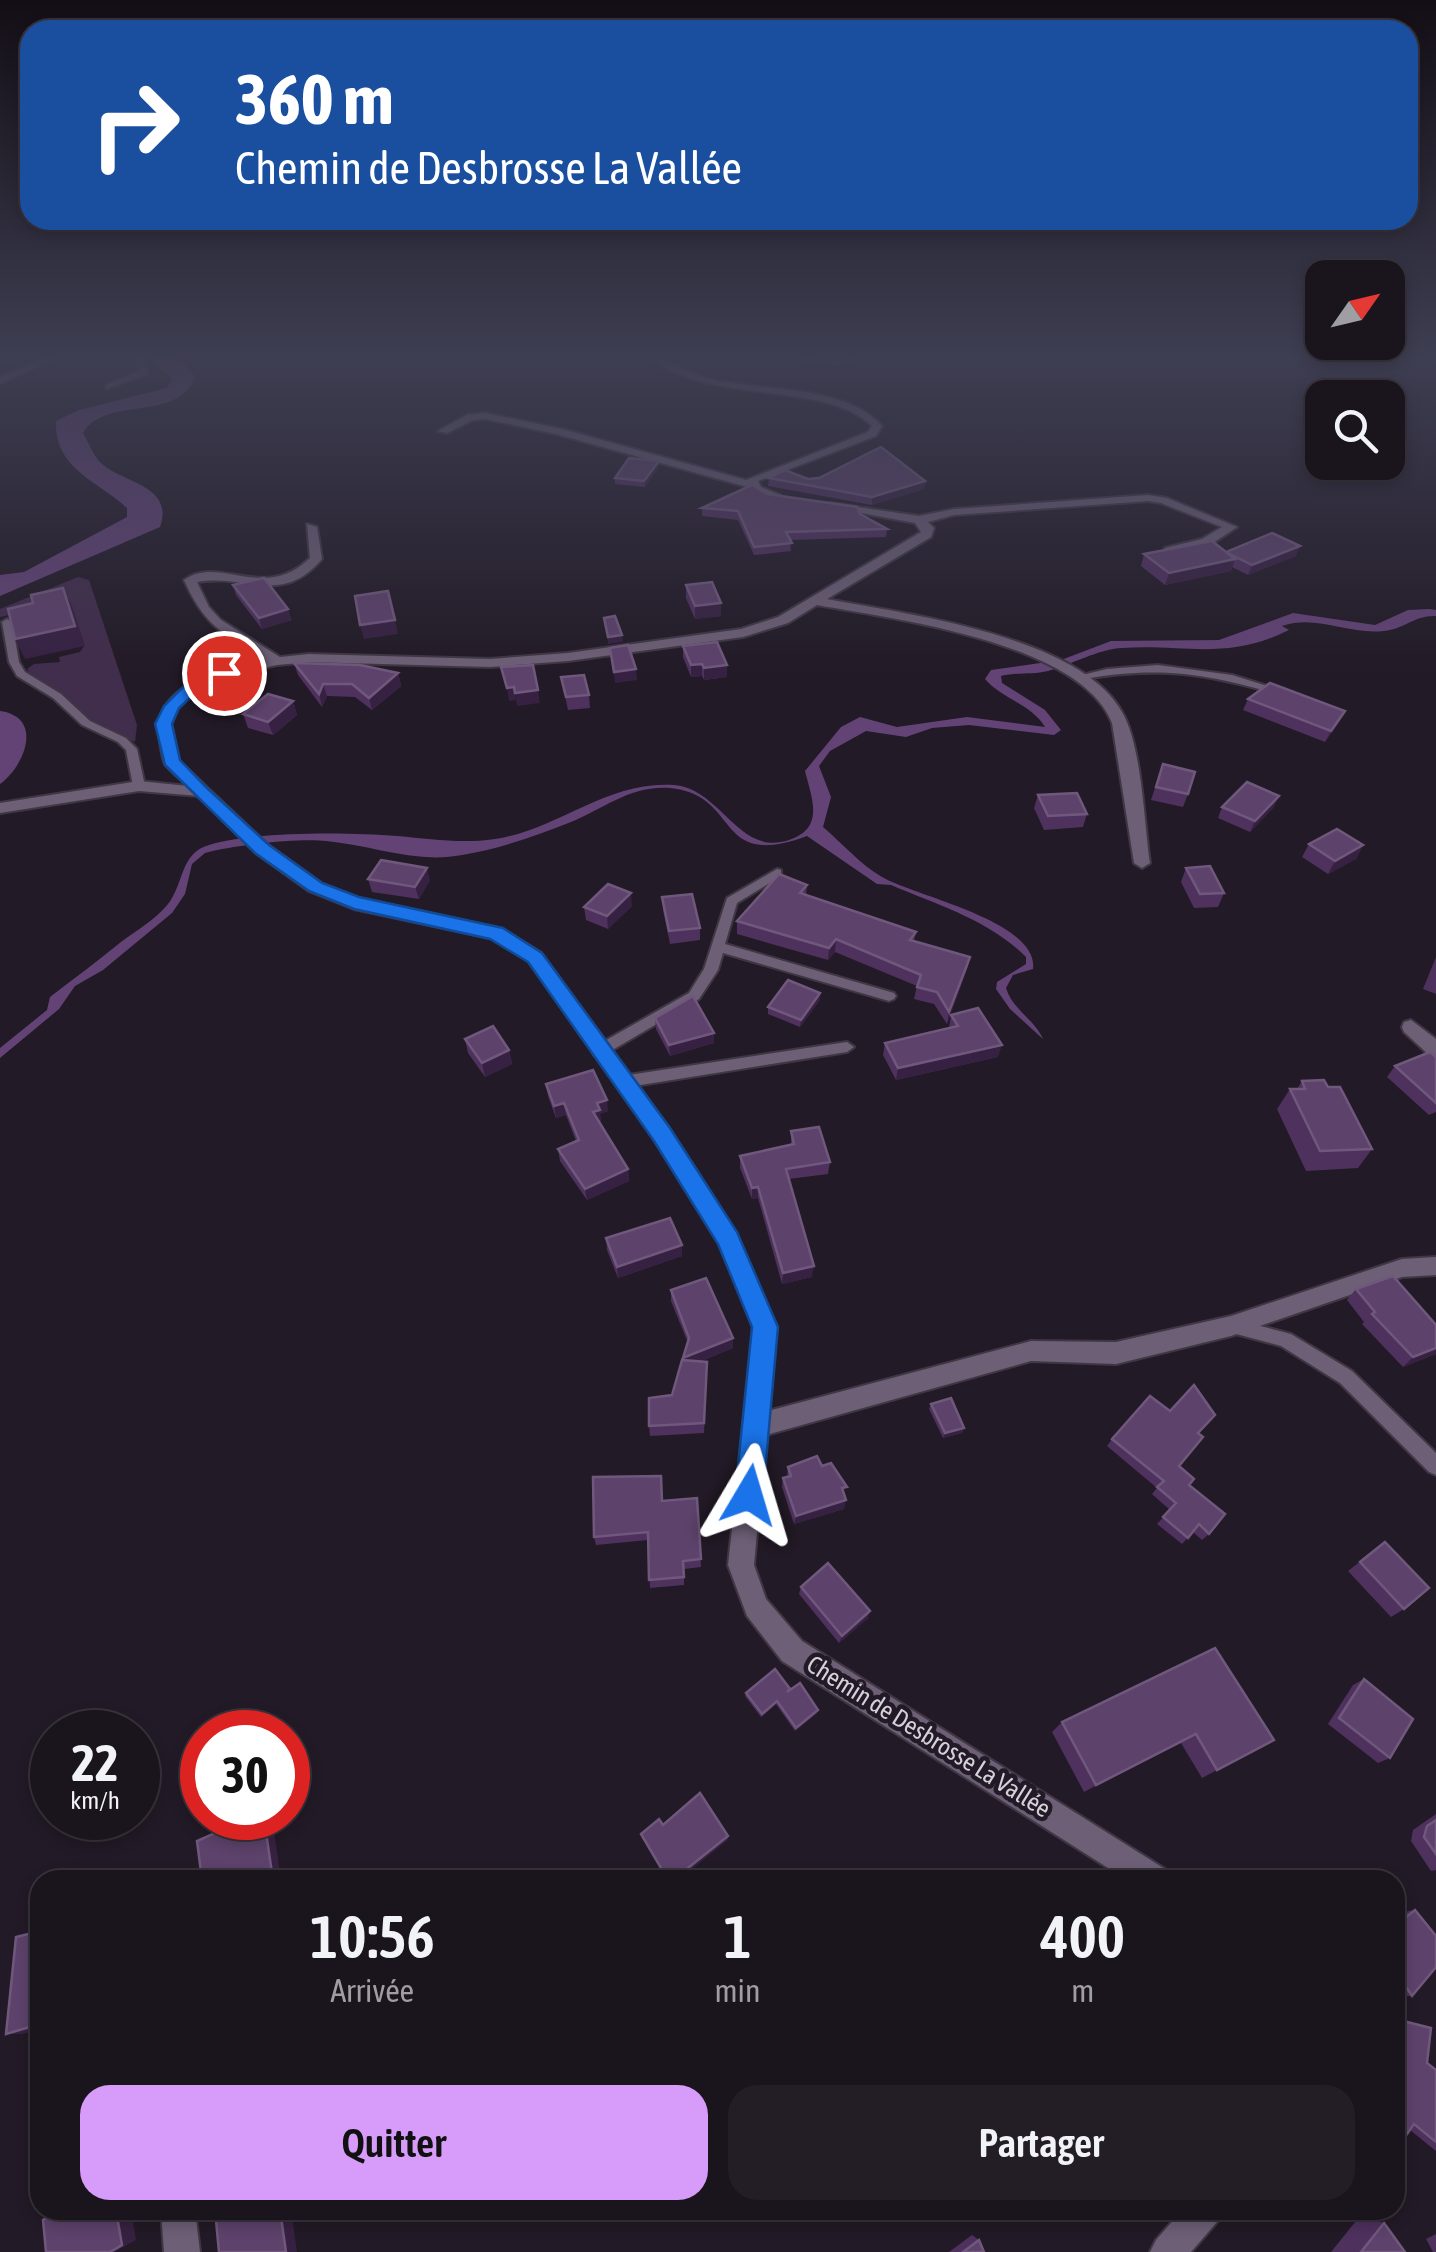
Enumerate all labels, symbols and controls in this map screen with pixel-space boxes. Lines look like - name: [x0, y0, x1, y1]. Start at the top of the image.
- text: 360 m: [235, 59, 394, 139]
- icon: right: [70, 60, 200, 190]
- text: Chemin de Desbrosse La Vallée: [235, 142, 742, 194]
- north arrow: [1305, 260, 1405, 360]
- map controls: [1305, 260, 1405, 480]
- button: search: [1305, 380, 1405, 480]
- pin: [182, 631, 267, 716]
- icon: arrive: [197, 646, 252, 701]
- position arrow: [697, 1443, 801, 1547]
- street label: Chemin de Desbrosse La Vallée: [802, 1649, 1056, 1823]
- speed limit sign: 30: [180, 1710, 310, 1840]
- text: 22: [71, 1734, 118, 1792]
- text: km/h: [70, 1786, 120, 1814]
- text: 10:56: [310, 1902, 435, 1971]
- text: 1: [723, 1902, 752, 1971]
- text: 400: [1040, 1902, 1125, 1971]
- text: Arrivée: [330, 1972, 414, 2009]
- text: min: [715, 1972, 760, 2009]
- text: m: [1071, 1972, 1094, 2009]
- button: Quitter: [80, 2085, 708, 2200]
- button: Partager: [728, 2085, 1355, 2200]

